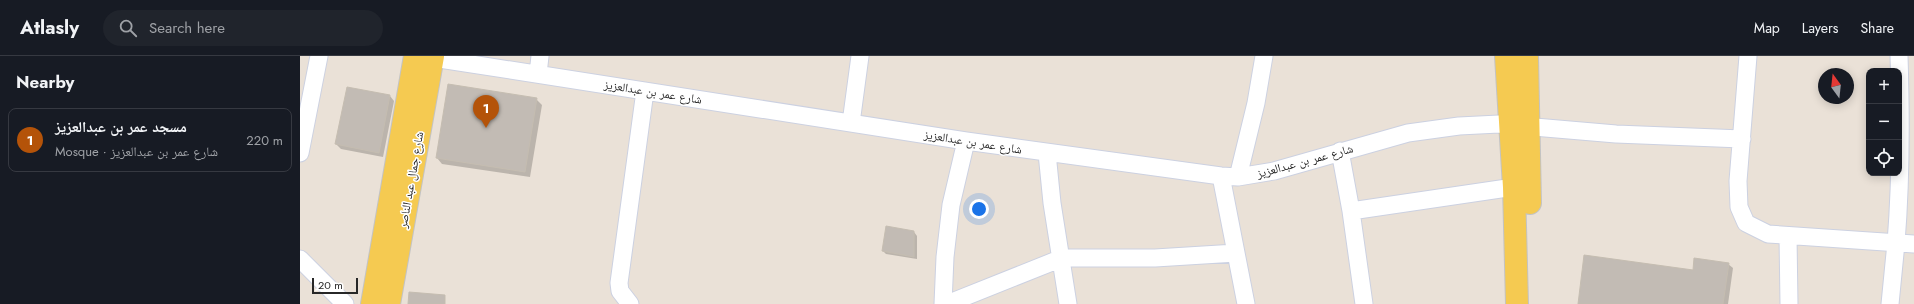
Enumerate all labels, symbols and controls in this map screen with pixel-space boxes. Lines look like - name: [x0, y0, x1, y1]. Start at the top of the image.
- search box: [103, 10, 383, 46]
- text: Atlasly: [20, 14, 79, 41]
- icon: search: [117, 17, 139, 39]
- text: Search here: [149, 17, 225, 39]
- text: Map: [1754, 18, 1780, 38]
- text: Layers: [1802, 18, 1838, 38]
- text: Share: [1860, 18, 1894, 38]
- north arrow: [1818, 68, 1854, 104]
- map controls: [1866, 68, 1902, 176]
- button: +: [1866, 68, 1902, 104]
- text: Nearby: [16, 70, 74, 94]
- street label: شارع عمر بن عبدالعزيز: [602, 75, 704, 109]
- pin: 1: [473, 95, 499, 128]
- button: −: [1866, 104, 1902, 140]
- text: مسجد عمر بن عبدالعزيز: [55, 116, 187, 138]
- street label: شارع عمر بن عبدالعزيز: [922, 125, 1024, 159]
- street label: شارع جمال عبد الناصر: [393, 130, 428, 231]
- text: 1: [27, 131, 33, 150]
- text: 220 m: [246, 131, 283, 150]
- street label: شارع عمر بن عبدالعزيز: [1254, 139, 1355, 183]
- button: locate: [1866, 140, 1902, 176]
- text: Mosque · شارع عمر بن عبدالعزيز: [55, 142, 218, 161]
- your location: [969, 199, 989, 219]
- scale bar: [312, 276, 358, 295]
- text: 20 m: [318, 277, 343, 293]

